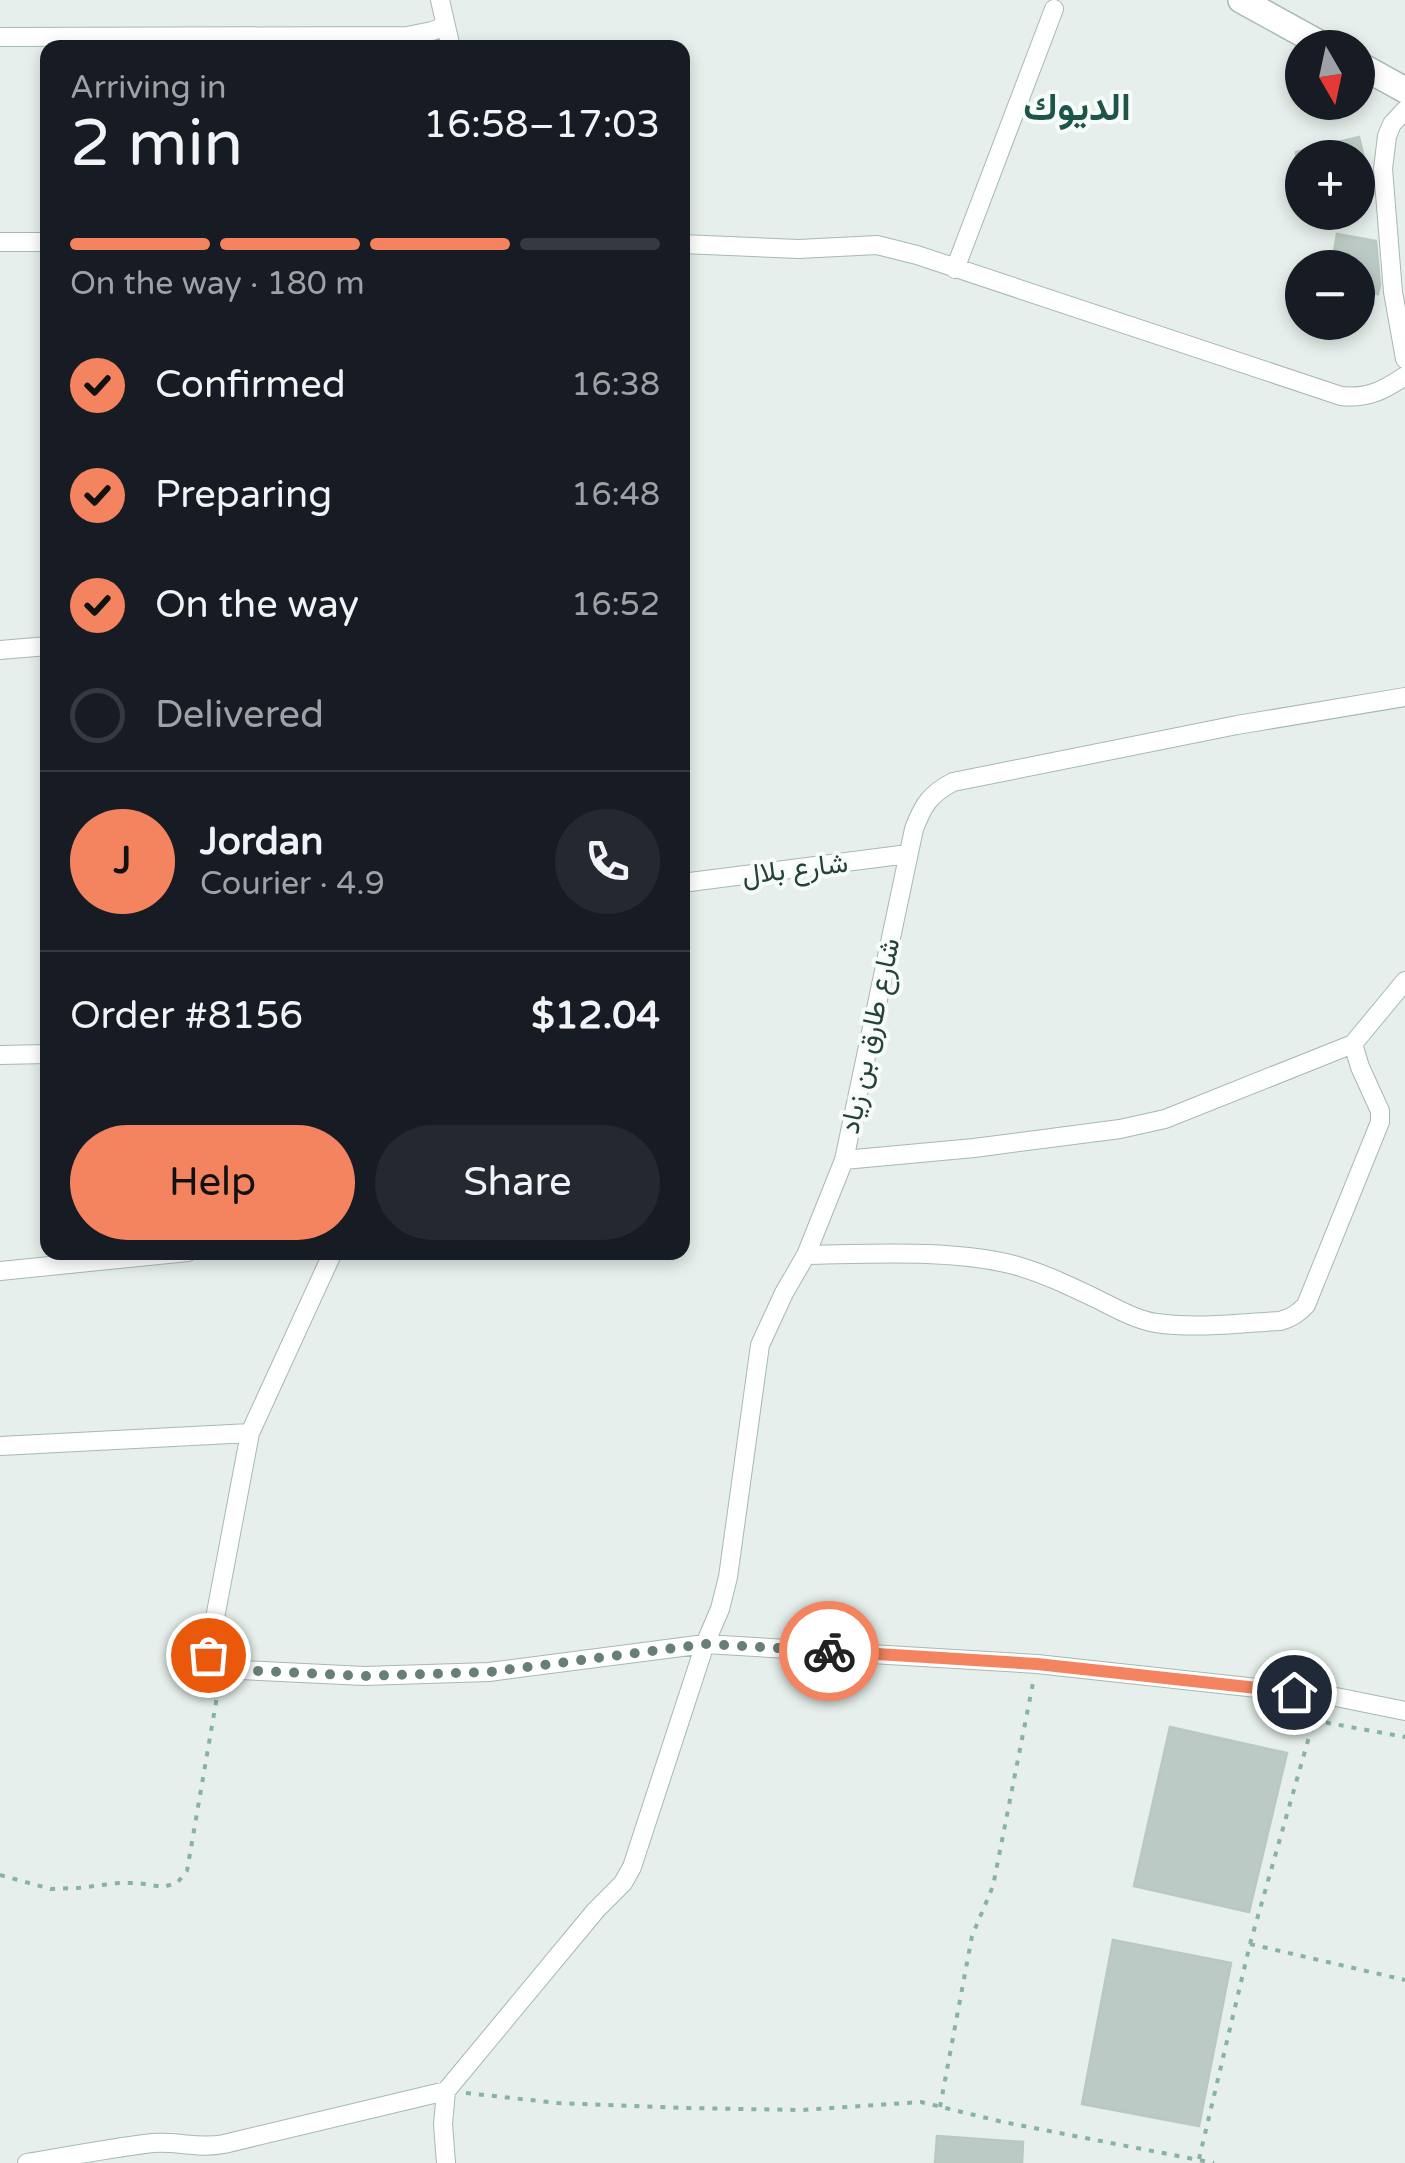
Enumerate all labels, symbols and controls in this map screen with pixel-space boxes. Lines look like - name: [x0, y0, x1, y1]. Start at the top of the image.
- north arrow: [1285, 30, 1375, 120]
- map controls: [1285, 30, 1375, 340]
- text: Arriving in: [70, 69, 227, 107]
- district label: الديوك: [1023, 85, 1131, 131]
- text: 16:58–17:03: [423, 102, 660, 148]
- text: 2 min: [70, 105, 243, 184]
- button: +: [1285, 140, 1375, 230]
- button: −: [1285, 250, 1375, 340]
- text: On the way · 180 m: [70, 265, 365, 303]
- icon: check: [70, 358, 125, 413]
- text: Confirmed: [155, 362, 346, 408]
- text: 16:38: [571, 366, 660, 404]
- icon: check: [70, 468, 125, 523]
- text: Preparing: [155, 472, 332, 518]
- text: 16:48: [571, 476, 660, 514]
- icon: check: [70, 578, 125, 633]
- text: On the way: [155, 582, 359, 628]
- text: 16:52: [571, 586, 660, 624]
- text: Delivered: [155, 692, 324, 738]
- button: phone: [555, 809, 660, 914]
- text: Jordan: [200, 819, 323, 865]
- text: J: [114, 838, 131, 884]
- street label: شارع بلال: [740, 846, 850, 893]
- text: Courier · 4.9: [200, 865, 385, 903]
- street label: شارع طارق بن زياد: [833, 935, 908, 1137]
- text: Order #8156: [70, 993, 303, 1039]
- text: $12.04: [531, 993, 660, 1039]
- button: Help: [70, 1125, 355, 1240]
- button: Share: [375, 1125, 660, 1240]
- courier: [779, 1601, 879, 1701]
- pin: [166, 1613, 251, 1698]
- icon: bike: [802, 1624, 857, 1679]
- icon: bag: [181, 1628, 236, 1683]
- pin: [1252, 1650, 1337, 1735]
- icon: home: [1267, 1665, 1322, 1720]

